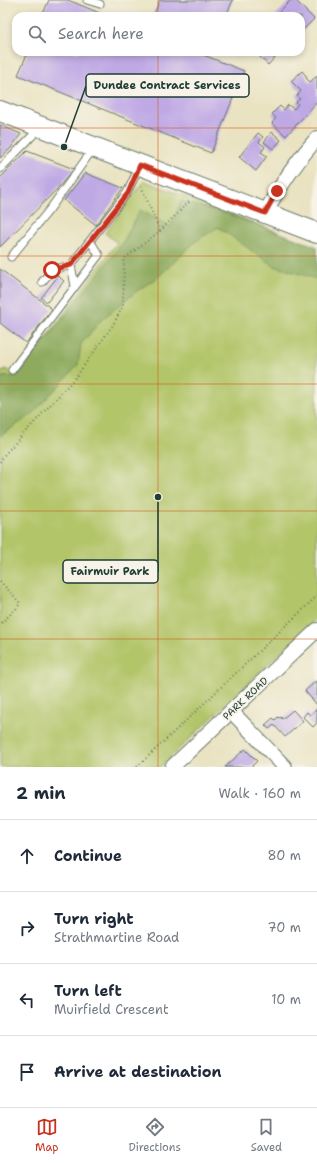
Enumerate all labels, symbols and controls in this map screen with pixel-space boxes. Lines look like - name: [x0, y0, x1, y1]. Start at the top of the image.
- search box: [12, 12, 305, 56]
- icon: search: [26, 23, 48, 45]
- text: Search here: [58, 24, 144, 44]
- callout: Dundee Contract Services: [86, 74, 249, 97]
- text: Dundee Contract Services: [94, 78, 241, 93]
- route end: [268, 182, 286, 200]
- route start: [43, 261, 61, 279]
- callout: Fairmuir Park: [63, 560, 158, 583]
- text: Fairmuir Park: [70, 564, 150, 579]
- street label: PARK ROAD: [220, 674, 271, 723]
- text: 2 min: [16, 782, 66, 804]
- text: Walk · 160 m: [219, 785, 301, 802]
- icon: ahead: [16, 845, 38, 867]
- text: Continue: [54, 846, 122, 866]
- text: 80 m: [267, 847, 301, 864]
- text: Turn right: [54, 909, 134, 929]
- icon: right: [16, 917, 38, 939]
- text: 70 m: [267, 919, 301, 936]
- text: Strathmartine Road: [54, 929, 179, 946]
- text: Turn left: [54, 981, 122, 1001]
- icon: left: [16, 989, 38, 1011]
- text: 10 m: [271, 991, 301, 1008]
- text: Muirfield Crescent: [54, 1001, 169, 1018]
- icon: arrive: [16, 1061, 38, 1083]
- text: Arrive at destination: [54, 1062, 222, 1082]
- tab: Map: [35, 1116, 59, 1155]
- tab: Directions: [128, 1116, 181, 1155]
- tab: Saved: [251, 1116, 282, 1155]

